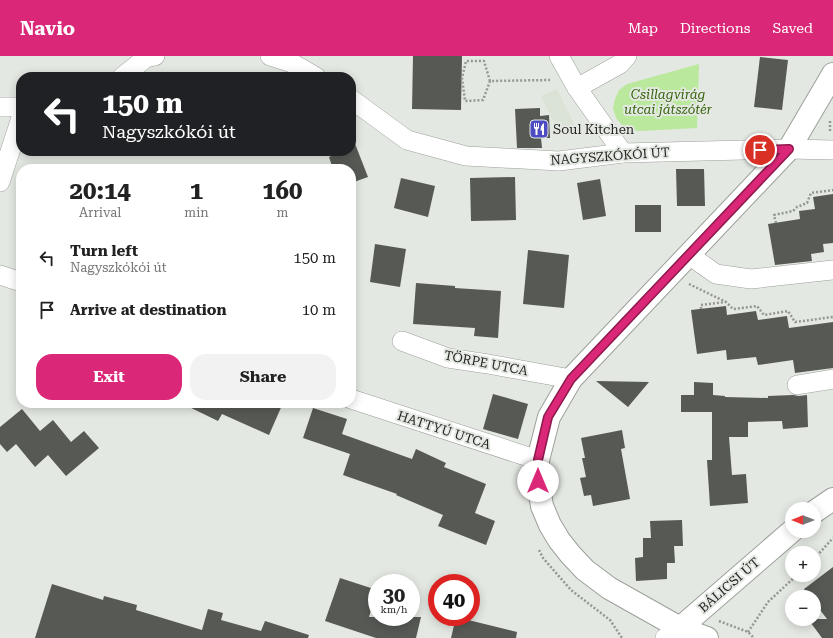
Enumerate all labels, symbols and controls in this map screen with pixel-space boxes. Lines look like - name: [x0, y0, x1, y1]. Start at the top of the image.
- text: Navio: [20, 17, 75, 40]
- text: Map: [628, 20, 658, 36]
- text: Directions: [680, 20, 750, 36]
- text: Saved: [772, 20, 813, 36]
- text: 150 m: [102, 87, 183, 120]
- park label: Csillagvirág utcai játszótér: [624, 87, 713, 117]
- icon: left: [36, 88, 88, 140]
- restaurant icon: Soul Kitchen: [528, 118, 550, 140]
- text: Nagyszkókói út: [102, 121, 236, 142]
- place label: Soul Kitchen: [553, 122, 635, 137]
- pin: [743, 133, 777, 167]
- icon: arrive: [749, 139, 771, 161]
- street label: NAGYSZKÓKÓI ÚT: [550, 143, 670, 168]
- text: 20:14: [70, 177, 131, 205]
- text: 1: [190, 177, 203, 205]
- text: 160: [262, 177, 303, 205]
- text: Arrival: [79, 205, 121, 220]
- text: min: [184, 205, 209, 220]
- text: m: [276, 205, 288, 220]
- text: Turn left: [70, 242, 138, 260]
- icon: left: [36, 247, 58, 269]
- text: 150 m: [293, 249, 336, 267]
- text: Nagyszkókói út: [70, 260, 167, 275]
- icon: arrive: [36, 299, 58, 321]
- text: Arrive at destination: [70, 301, 226, 319]
- text: 10 m: [302, 301, 336, 319]
- street label: TÖRPE UTCA: [443, 347, 529, 378]
- button: Exit: [36, 354, 182, 400]
- button: Share: [190, 354, 336, 400]
- street label: HATTYÚ UTCA: [395, 407, 493, 452]
- position arrow: [517, 460, 559, 502]
- north arrow: [785, 502, 821, 538]
- map controls: [785, 502, 821, 626]
- button: +: [785, 546, 821, 582]
- street label: BÁLICSI ÚT: [695, 554, 763, 615]
- speed limit sign: 40: [428, 574, 480, 626]
- text: 30: [383, 583, 405, 607]
- button: −: [785, 590, 821, 626]
- text: km/h: [381, 604, 407, 615]

